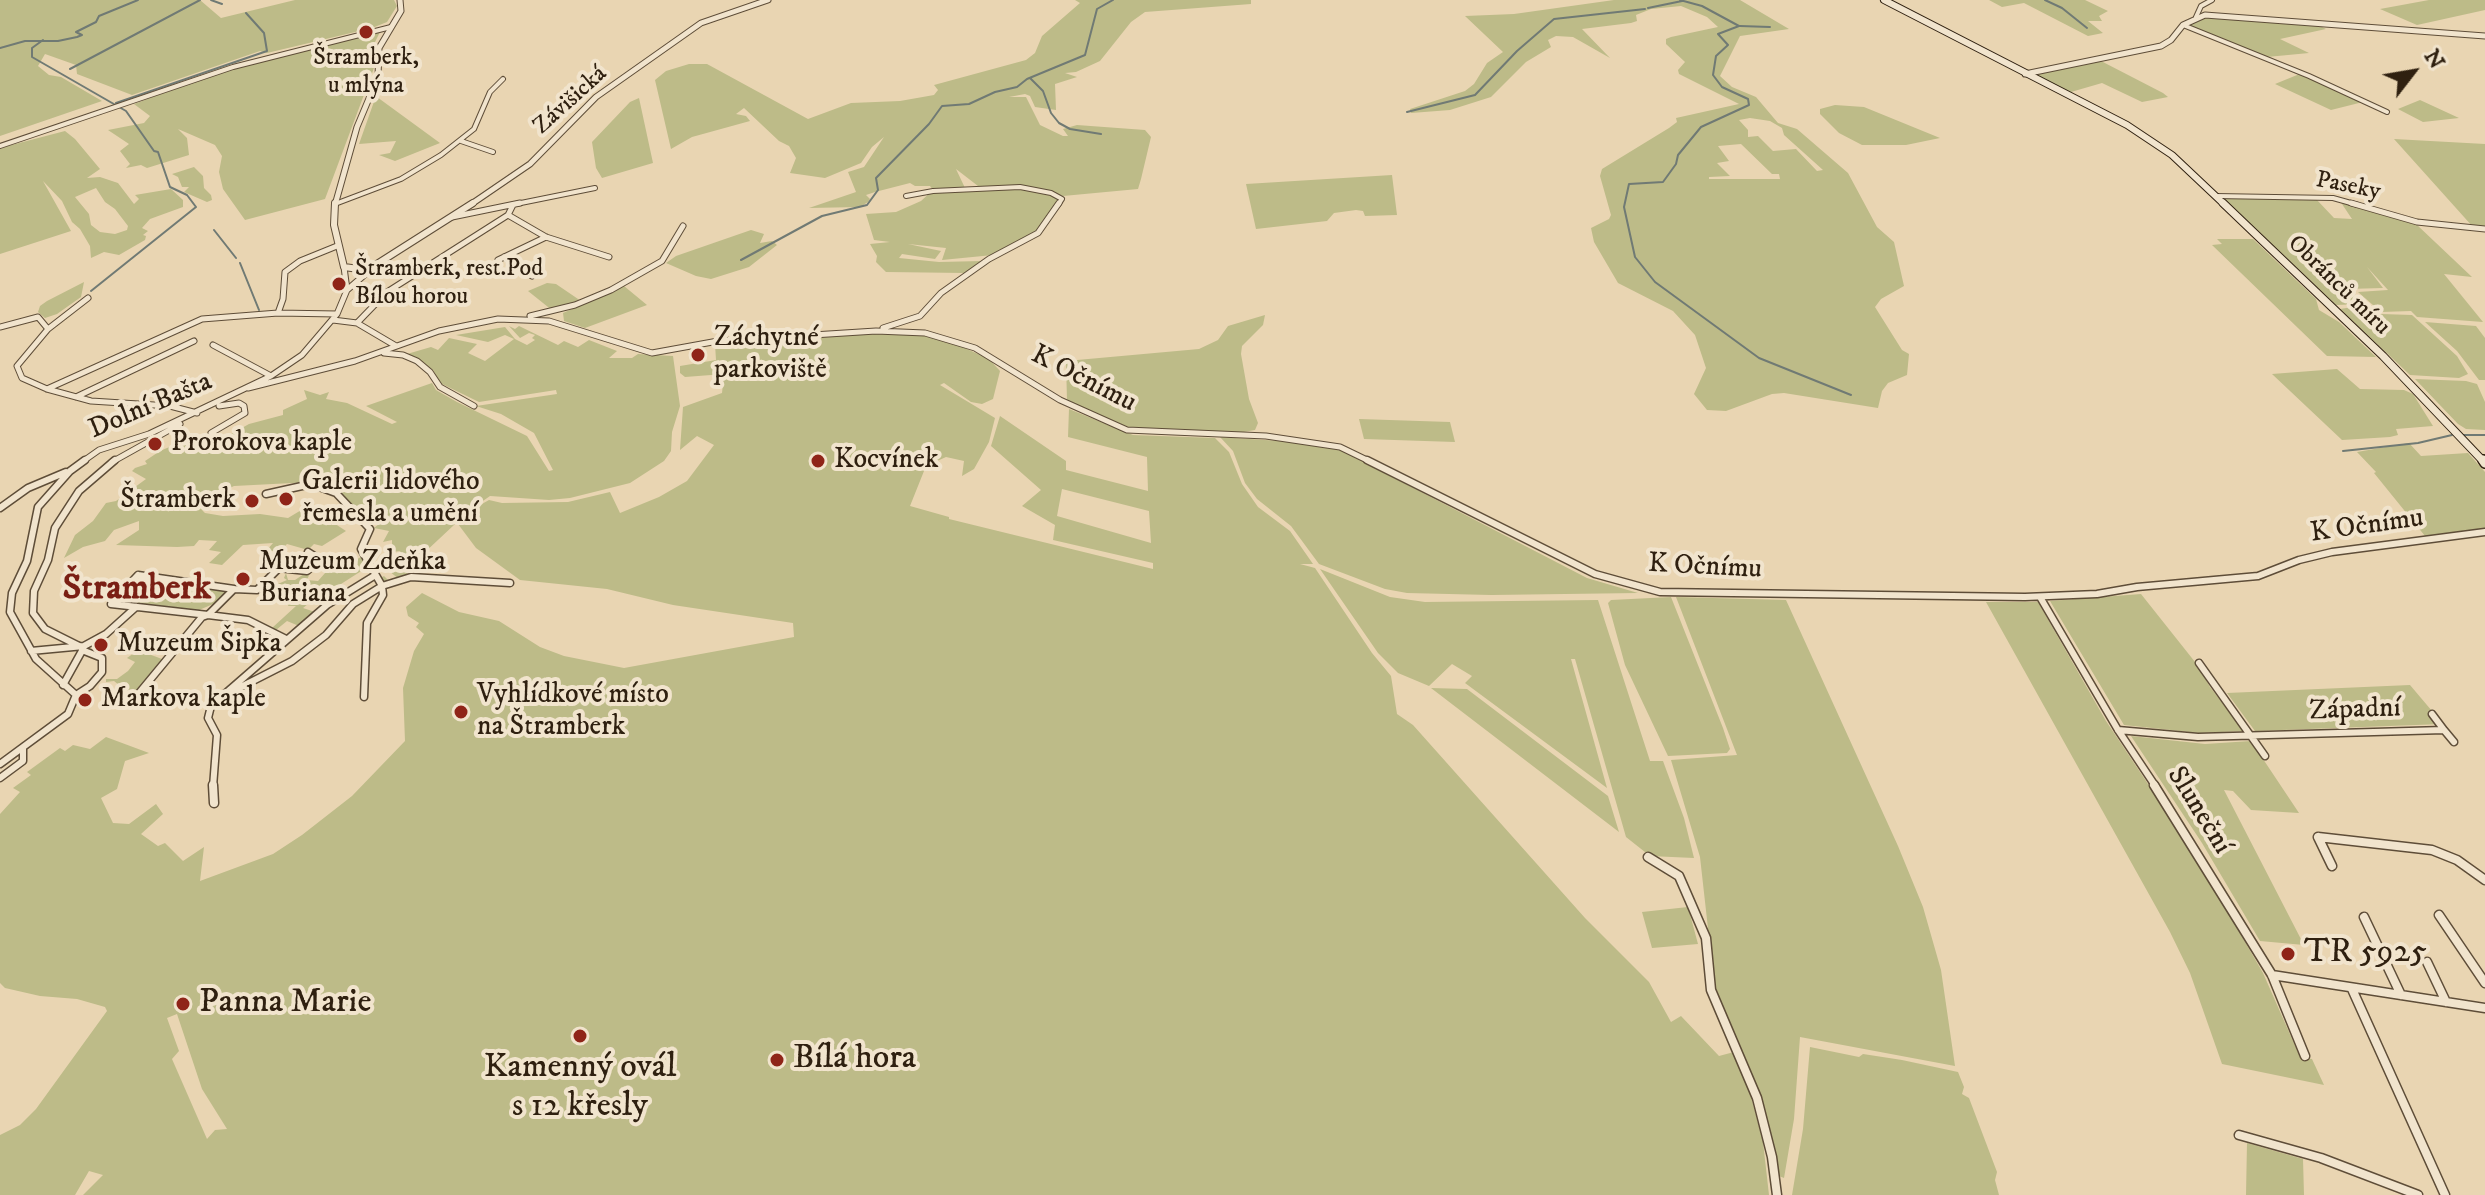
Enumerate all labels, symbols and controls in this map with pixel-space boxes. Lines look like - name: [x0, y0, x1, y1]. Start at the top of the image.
- marker: Štramberk, u mlýna: [357, 23, 375, 41]
- north arrow: [2373, 32, 2453, 112]
- place label: Štramberk, u mlýna: [313, 45, 419, 101]
- text: N: [2418, 45, 2450, 74]
- street label: Závišická: [528, 61, 614, 141]
- street label: Paseky: [2313, 167, 2383, 207]
- street label: Obránců míru: [2281, 230, 2395, 342]
- place label: Štramberk, rest.Pod Bílou horou: [355, 256, 543, 312]
- marker: Štramberk, rest.Pod Bílou horou: [330, 275, 348, 293]
- place label: Záchytné parkoviště: [714, 322, 827, 388]
- street label: K Očnímu: [1025, 339, 1141, 421]
- marker: Záchytné parkoviště: [689, 346, 707, 364]
- street label: Dolní Bašta: [84, 366, 218, 448]
- place label: Prorokova kaple: [171, 427, 352, 461]
- marker: Prorokova kaple: [146, 435, 164, 453]
- place label: Kocvínek: [834, 444, 939, 478]
- marker: Kocvínek: [809, 452, 827, 470]
- place label: Galerii lidového řemesla a umění: [302, 466, 480, 532]
- place label: Štramberk: [120, 484, 236, 518]
- marker: Galerii lidového řemesla a umění: [277, 490, 295, 508]
- marker: Štramberk: [243, 492, 261, 510]
- street label: K Očnímu: [2308, 502, 2426, 552]
- place label: Muzeum Zdeňka Buriana: [259, 546, 446, 612]
- street label: K Očnímu: [1647, 548, 1763, 588]
- district label: Štramberk: [63, 569, 211, 613]
- marker: Muzeum Zdeňka Buriana: [234, 570, 252, 588]
- place label: Muzeum Šipka: [117, 628, 282, 662]
- marker: Muzeum Šipka: [92, 636, 110, 654]
- place label: Vyhlídkové místo na Štramberk: [477, 679, 669, 745]
- place label: Markova kaple: [101, 683, 266, 717]
- marker: Markova kaple: [76, 691, 94, 709]
- street label: Západní: [2309, 693, 2401, 729]
- marker: Vyhlídkové místo na Štramberk: [452, 703, 470, 721]
- street label: Sluneční: [2158, 761, 2238, 861]
- place label: TR 5925: [2304, 934, 2427, 974]
- marker: TR 5925: [2279, 945, 2297, 963]
- place label: Panna Marie: [199, 984, 371, 1024]
- marker: Panna Marie: [174, 995, 192, 1013]
- marker: Kamenný ovál s 12 křesly: [571, 1027, 589, 1045]
- place label: Bílá hora: [793, 1040, 916, 1080]
- place label: Kamenný ovál s 12 křesly: [484, 1049, 676, 1128]
- marker: Bílá hora: [768, 1051, 786, 1069]

